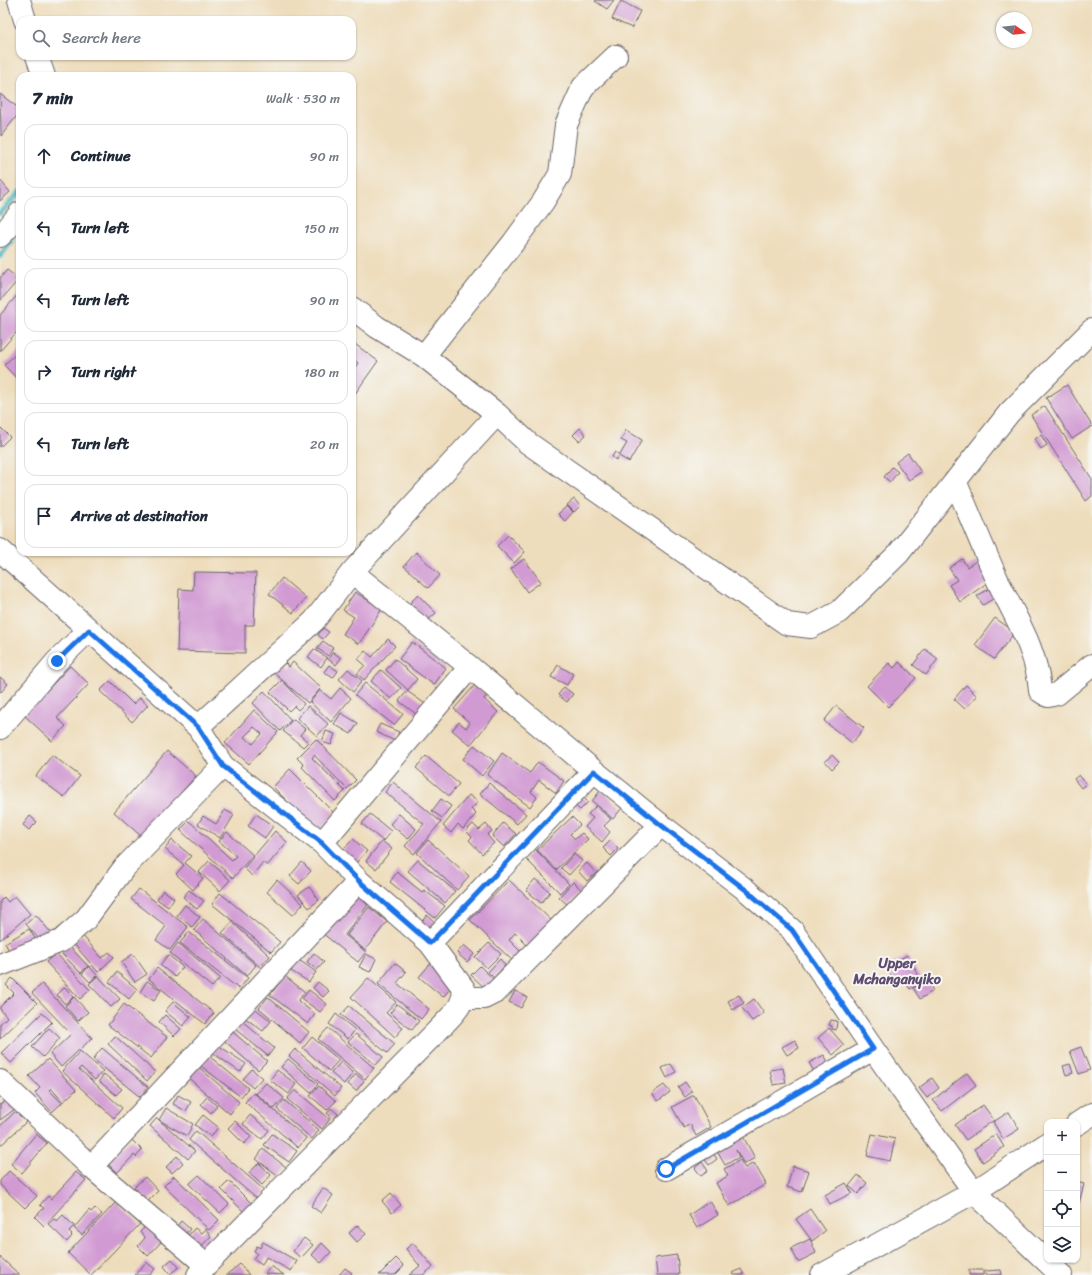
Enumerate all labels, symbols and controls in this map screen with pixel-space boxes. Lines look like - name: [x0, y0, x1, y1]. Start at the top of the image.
- north arrow: [996, 12, 1032, 48]
- search box: [16, 16, 356, 60]
- text: Search here: [62, 25, 141, 51]
- icon: search: [30, 27, 52, 49]
- text: 7 min: [32, 83, 73, 113]
- text: Walk · 530 m: [266, 87, 340, 110]
- text: Continue: [71, 143, 131, 169]
- icon: ahead: [33, 145, 55, 167]
- text: 90 m: [309, 145, 339, 168]
- text: Turn left: [71, 215, 129, 241]
- icon: left: [33, 217, 55, 239]
- text: 150 m: [304, 217, 339, 240]
- text: Turn left: [71, 287, 129, 313]
- icon: left: [33, 289, 55, 311]
- text: 90 m: [309, 289, 339, 312]
- text: Turn right: [71, 359, 136, 385]
- icon: right: [33, 361, 55, 383]
- text: 180 m: [304, 361, 339, 384]
- text: Turn left: [71, 431, 129, 457]
- icon: left: [33, 433, 55, 455]
- text: 20 m: [310, 433, 339, 456]
- text: Arrive at destination: [71, 503, 208, 529]
- icon: arrive: [33, 505, 55, 527]
- route end: [48, 652, 66, 670]
- district label: Upper Mchanganyiko: [852, 951, 942, 992]
- map controls: [1044, 1119, 1080, 1263]
- button: +: [1044, 1119, 1080, 1155]
- button: −: [1044, 1155, 1080, 1191]
- route start: [657, 1160, 675, 1178]
- button: locate: [1044, 1191, 1080, 1227]
- button: layers: [1044, 1227, 1080, 1263]

